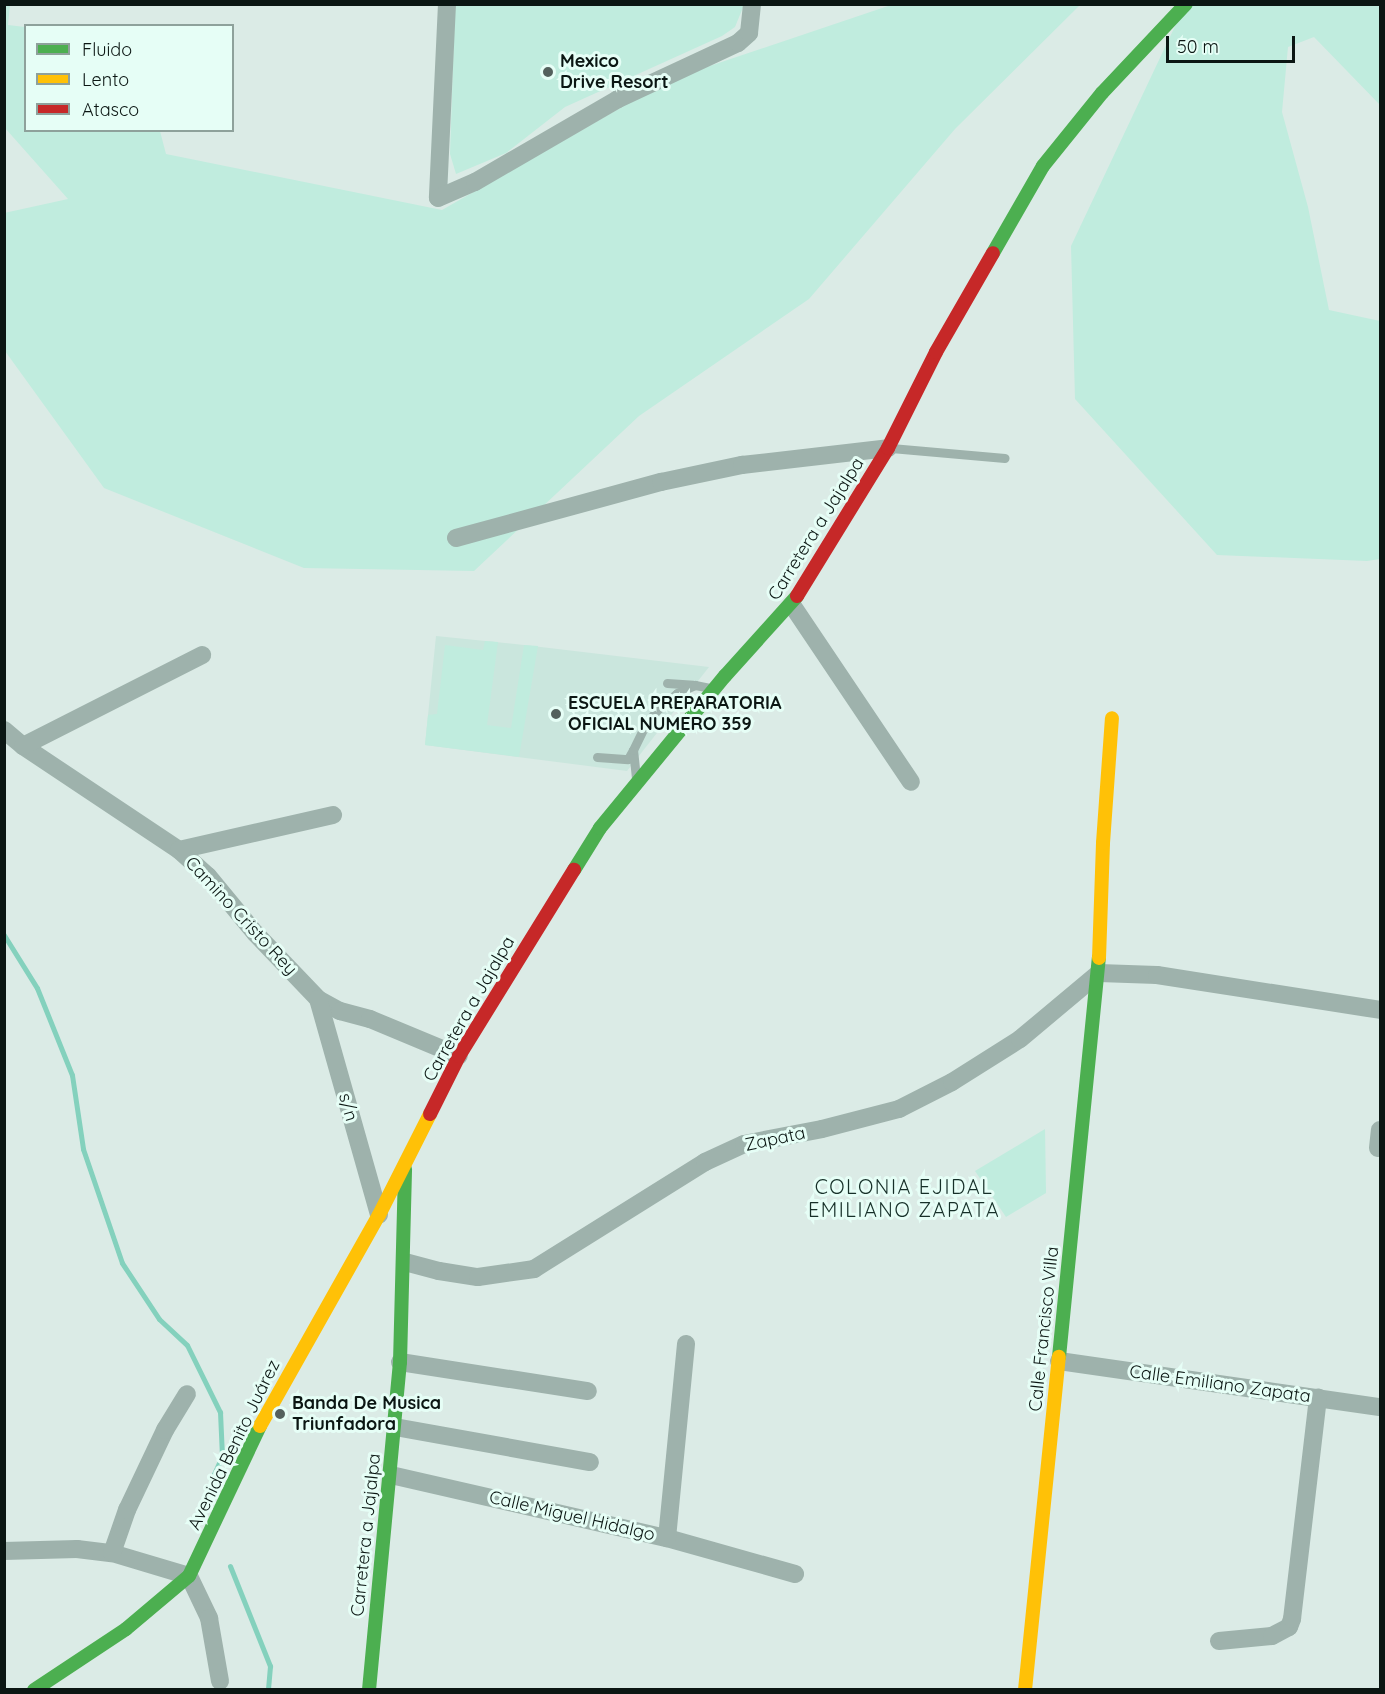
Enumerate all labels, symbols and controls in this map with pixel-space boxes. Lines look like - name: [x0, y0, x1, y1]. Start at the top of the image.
- legend: [24, 24, 234, 132]
- scale bar: [1169, 24, 1298, 62]
- text: 50 m: [1177, 35, 1219, 58]
- text: Fluido: [82, 38, 132, 61]
- place label: Mexico Drive Resort: [560, 51, 669, 94]
- marker: Mexico Drive Resort: [541, 65, 555, 79]
- text: Lento: [82, 68, 129, 91]
- text: Atasco: [82, 98, 139, 121]
- street label: Carretera a Jajalpa: [763, 454, 869, 604]
- place label: ESCUELA PREPARATORIA OFICIAL NUMERO 359: [568, 693, 781, 736]
- marker: ESCUELA PREPARATORIA OFICIAL NUMERO 359: [549, 707, 563, 721]
- street label: Camino Cristo Rey: [181, 852, 301, 980]
- street label: Carretera a Jajalpa: [419, 933, 519, 1085]
- street label: s/n: [334, 1090, 362, 1124]
- street label: Zapata: [743, 1122, 807, 1156]
- district label: COLONIA EJIDAL EMILIANO ZAPATA: [808, 1174, 1000, 1221]
- street label: Calle Francisco Villa: [1025, 1246, 1063, 1412]
- street label: Avenida Benito Juárez: [183, 1356, 285, 1534]
- street label: Calle Emiliano Zapata: [1128, 1361, 1312, 1407]
- place label: Banda De Musica Triunfadora: [292, 1393, 441, 1436]
- marker: Banda De Musica Triunfadora: [273, 1407, 287, 1421]
- street label: Carretera a Jajalpa: [347, 1452, 385, 1618]
- street label: Calle Miguel Hidalgo: [487, 1486, 657, 1546]

